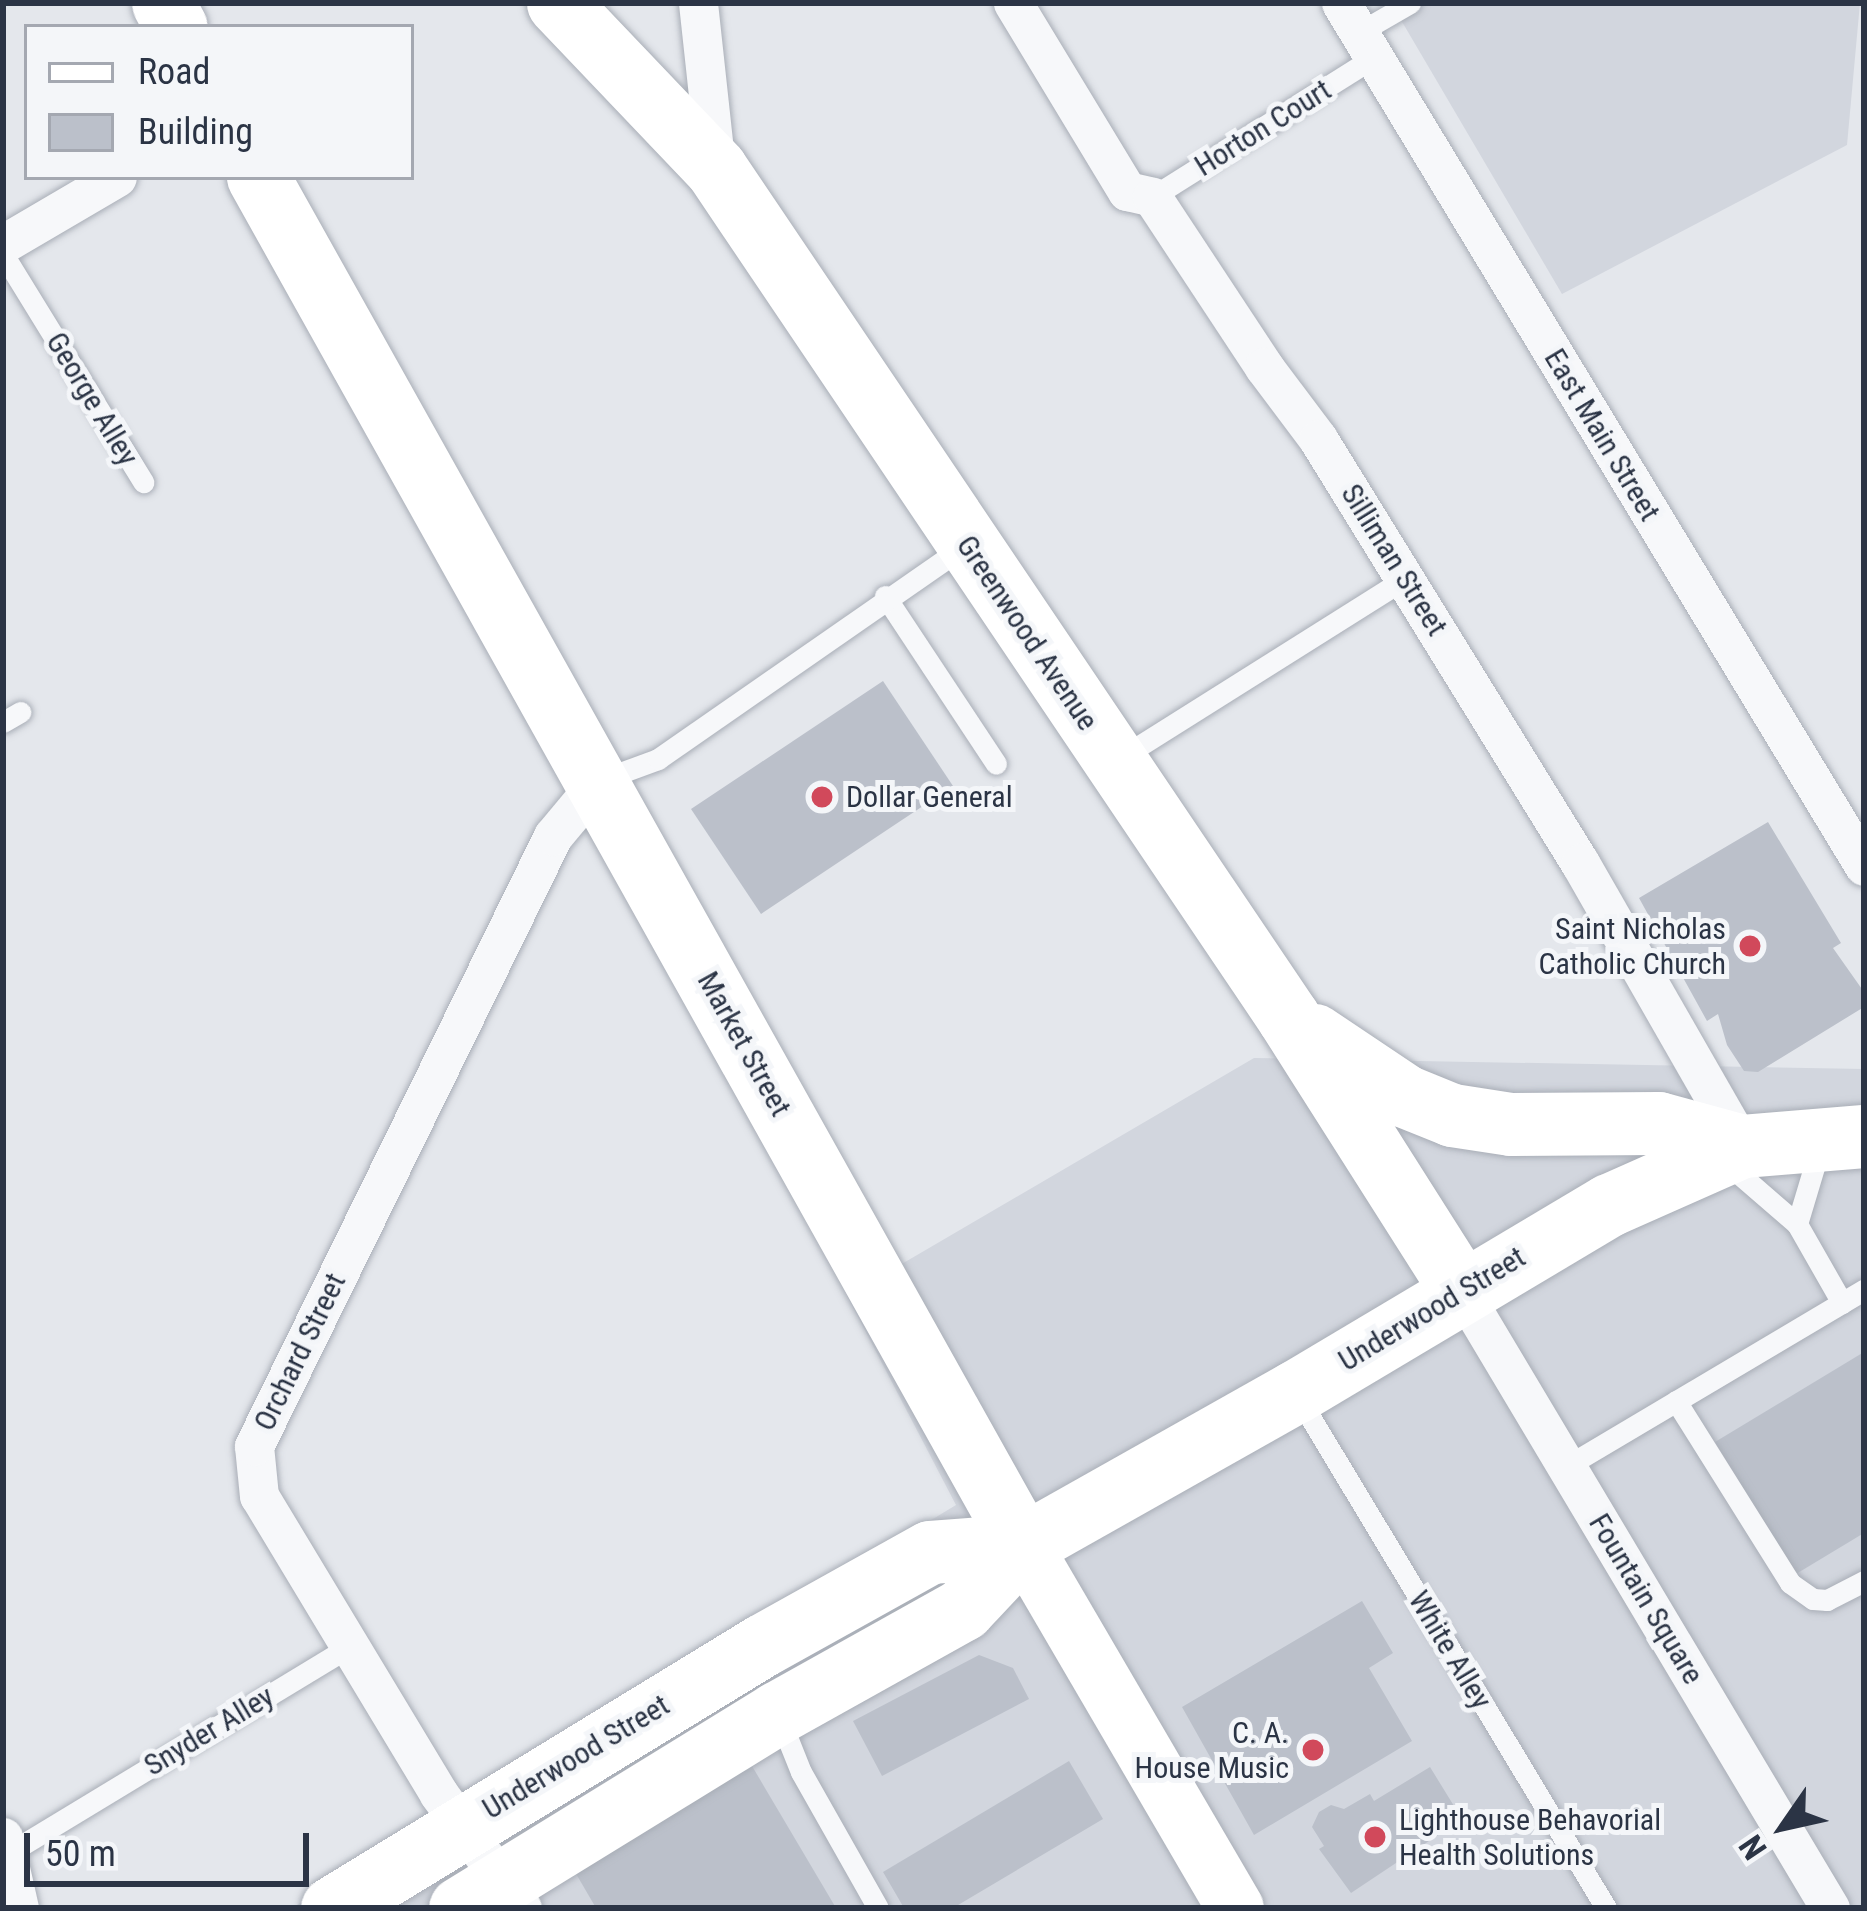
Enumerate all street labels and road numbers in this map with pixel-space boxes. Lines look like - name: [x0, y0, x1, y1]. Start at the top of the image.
- street label: Horton Court: [1188, 72, 1338, 184]
- street label: George Alley: [38, 326, 146, 472]
- street label: East Main Street: [1537, 342, 1667, 528]
- street label: Silliman Street: [1333, 478, 1455, 642]
- street label: Greenwood Avenue: [949, 529, 1105, 737]
- street label: Market Street: [690, 966, 798, 1122]
- street label: Underwood Street: [1332, 1239, 1532, 1379]
- street label: Orchard Street: [246, 1267, 354, 1437]
- street label: Fountain Square: [1581, 1507, 1711, 1691]
- street label: White Alley: [1401, 1584, 1499, 1716]
- street label: Snyder Alley: [138, 1678, 280, 1784]
- street label: Underwood Street: [476, 1687, 676, 1827]

